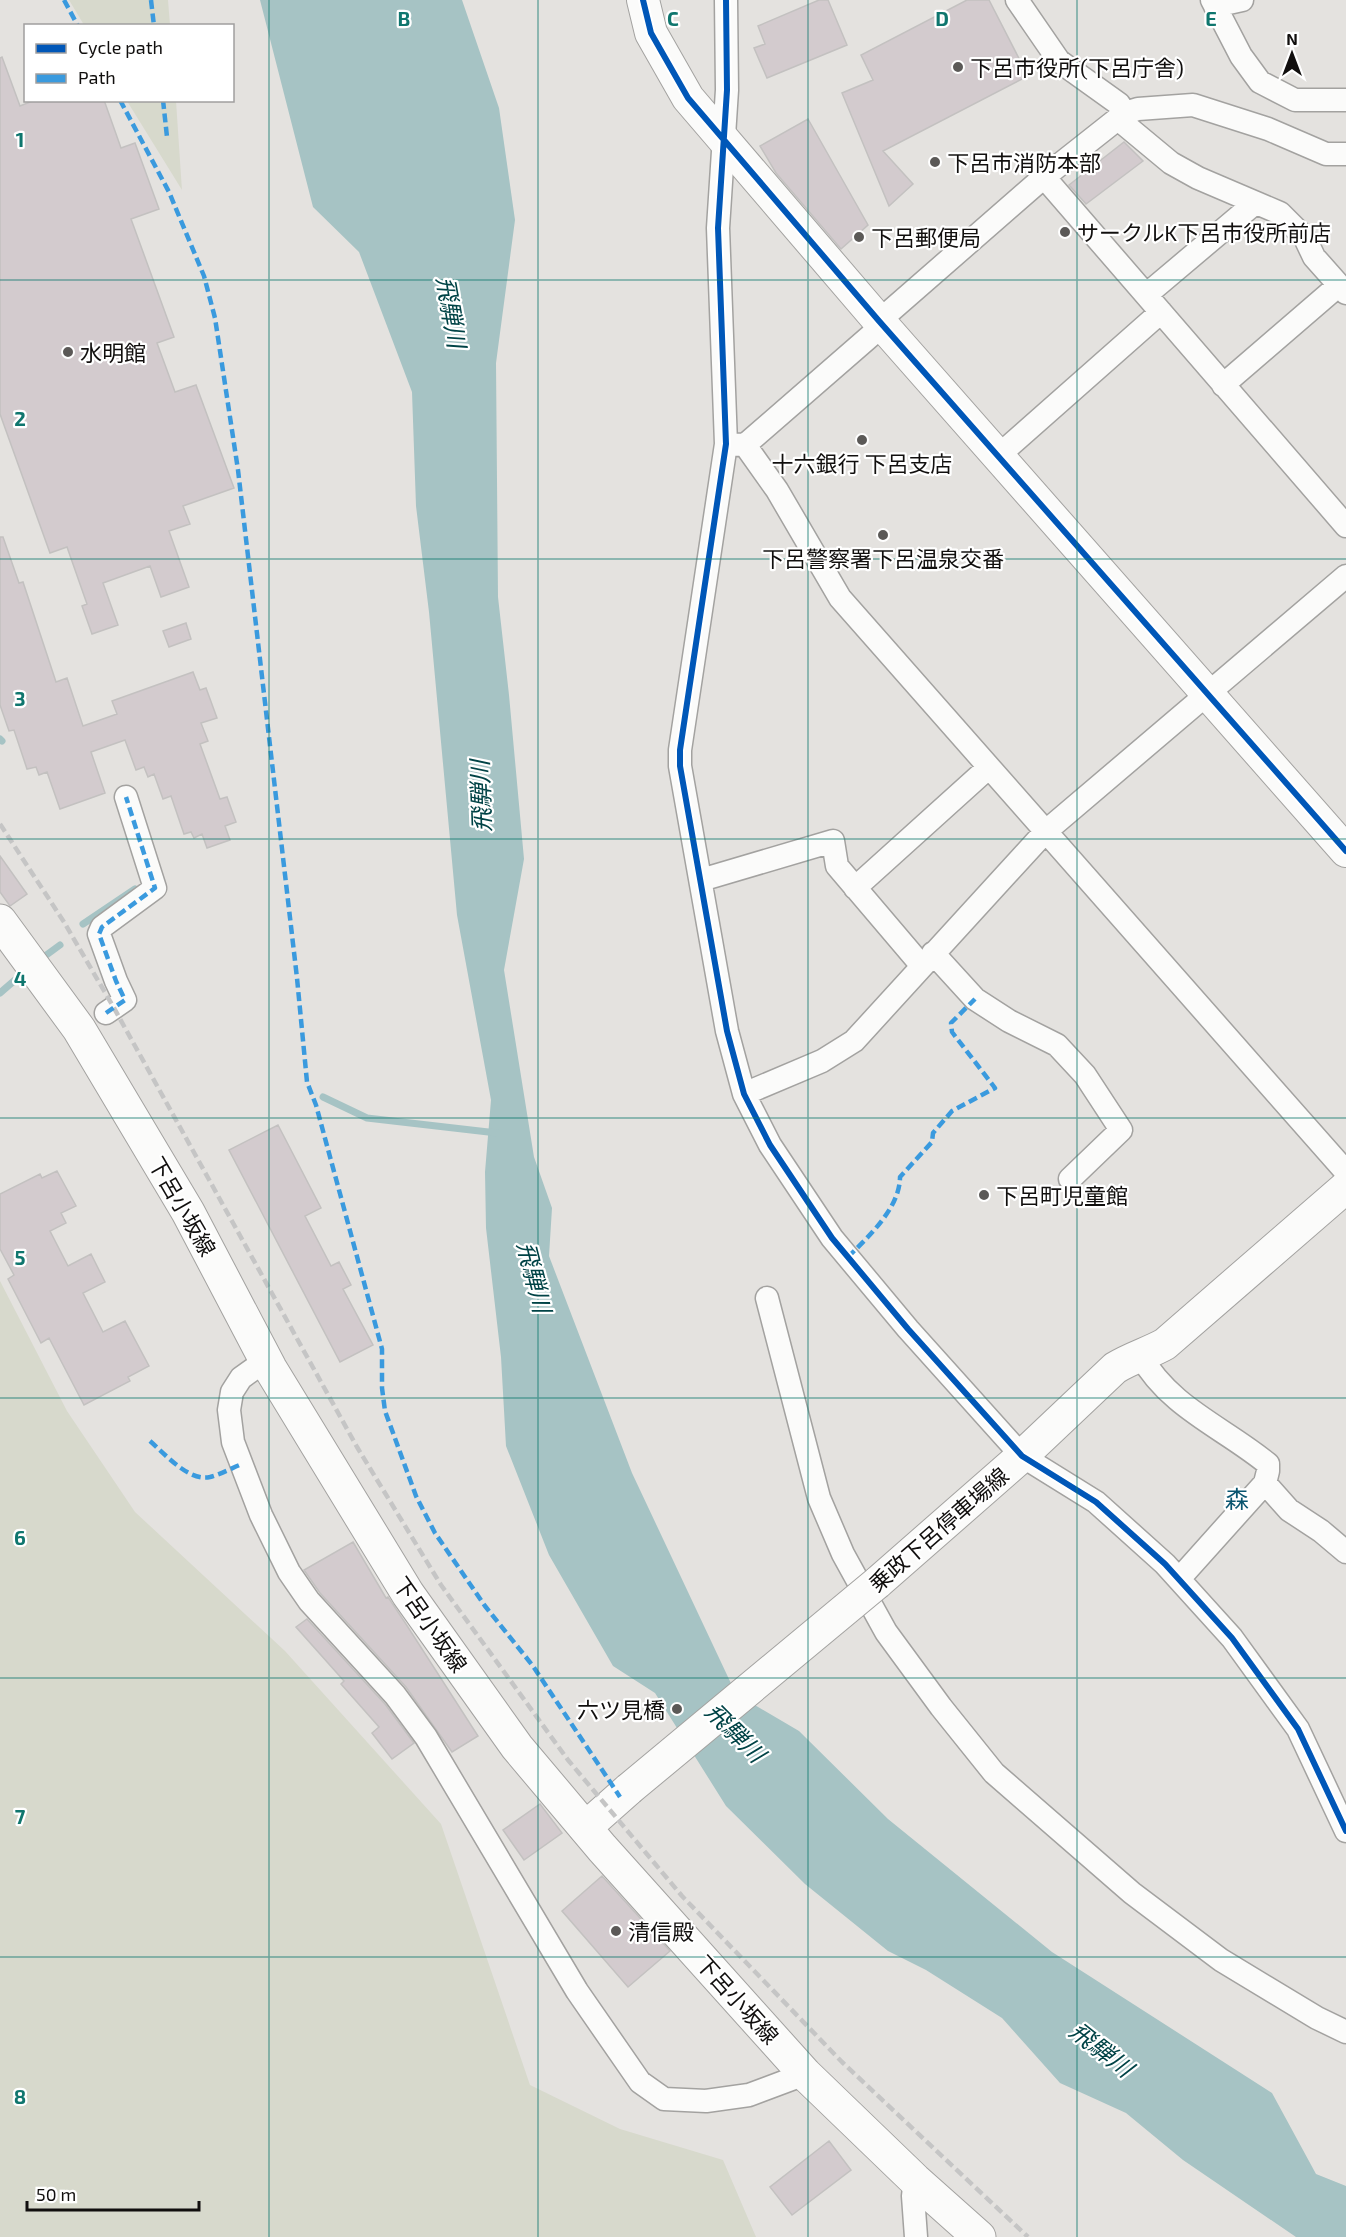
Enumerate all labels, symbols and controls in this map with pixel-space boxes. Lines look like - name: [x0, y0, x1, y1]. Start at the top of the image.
- text: B: [398, 6, 410, 30]
- text: C: [667, 6, 679, 30]
- text: D: [935, 6, 949, 30]
- text: E: [1205, 6, 1217, 30]
- legend: [24, 24, 234, 102]
- north arrow: [1262, 24, 1322, 84]
- text: N: [1286, 29, 1298, 48]
- text: Cycle path: [78, 36, 163, 58]
- place label: 下呂市役所(下呂庁舎): [970, 54, 1184, 80]
- marker: 下呂市役所(下呂庁舎): [951, 60, 965, 74]
- text: Path: [78, 66, 116, 88]
- text: 1: [16, 127, 24, 151]
- place label: 下呂市消防本部: [947, 149, 1101, 175]
- marker: 下呂市消防本部: [928, 155, 942, 169]
- place label: サークルK下呂市役所前店: [1077, 219, 1331, 245]
- place label: 下呂郵便局: [871, 224, 981, 250]
- marker: サークルK下呂市役所前店: [1058, 225, 1072, 239]
- marker: 下呂郵便局: [852, 230, 866, 244]
- water label: 飛騨川: [431, 274, 473, 353]
- place label: 水明館: [80, 339, 146, 365]
- marker: 水明館: [61, 345, 75, 359]
- text: 2: [14, 406, 26, 430]
- marker: 十六銀行 下呂支店: [855, 433, 869, 447]
- place label: 十六銀行 下呂支店: [772, 450, 952, 476]
- marker: 下呂警察署下呂温泉交番: [876, 528, 890, 542]
- place label: 下呂警察署下呂温泉交番: [762, 545, 1004, 571]
- text: 3: [14, 686, 26, 710]
- water label: 飛騨川: [464, 757, 496, 832]
- text: 4: [14, 966, 27, 990]
- street label: 下呂小坂線: [144, 1152, 222, 1260]
- place label: 下呂町児童館: [996, 1182, 1128, 1208]
- marker: 下呂町児童館: [977, 1188, 991, 1202]
- water label: 飛騨川: [512, 1239, 559, 1318]
- text: 5: [14, 1245, 26, 1269]
- street label: 乗政下呂停車場線: [863, 1461, 1013, 1597]
- district label: 森: [1225, 1484, 1249, 1513]
- text: 6: [14, 1525, 26, 1549]
- street label: 下呂小坂線: [389, 1571, 473, 1677]
- place label: 六ツ見橋: [577, 1696, 665, 1722]
- water label: 飛騨川: [700, 1696, 774, 1770]
- marker: 六ツ見橋: [670, 1702, 684, 1716]
- text: 7: [15, 1804, 26, 1828]
- place label: 清信殿: [628, 1918, 694, 1944]
- marker: 清信殿: [609, 1924, 623, 1938]
- street label: 下呂小坂線: [692, 1949, 784, 2049]
- water label: 飛騨川: [1065, 2015, 1142, 2084]
- text: 8: [14, 2084, 26, 2108]
- scale bar: [27, 2174, 200, 2212]
- text: 50 m: [36, 2183, 76, 2205]

